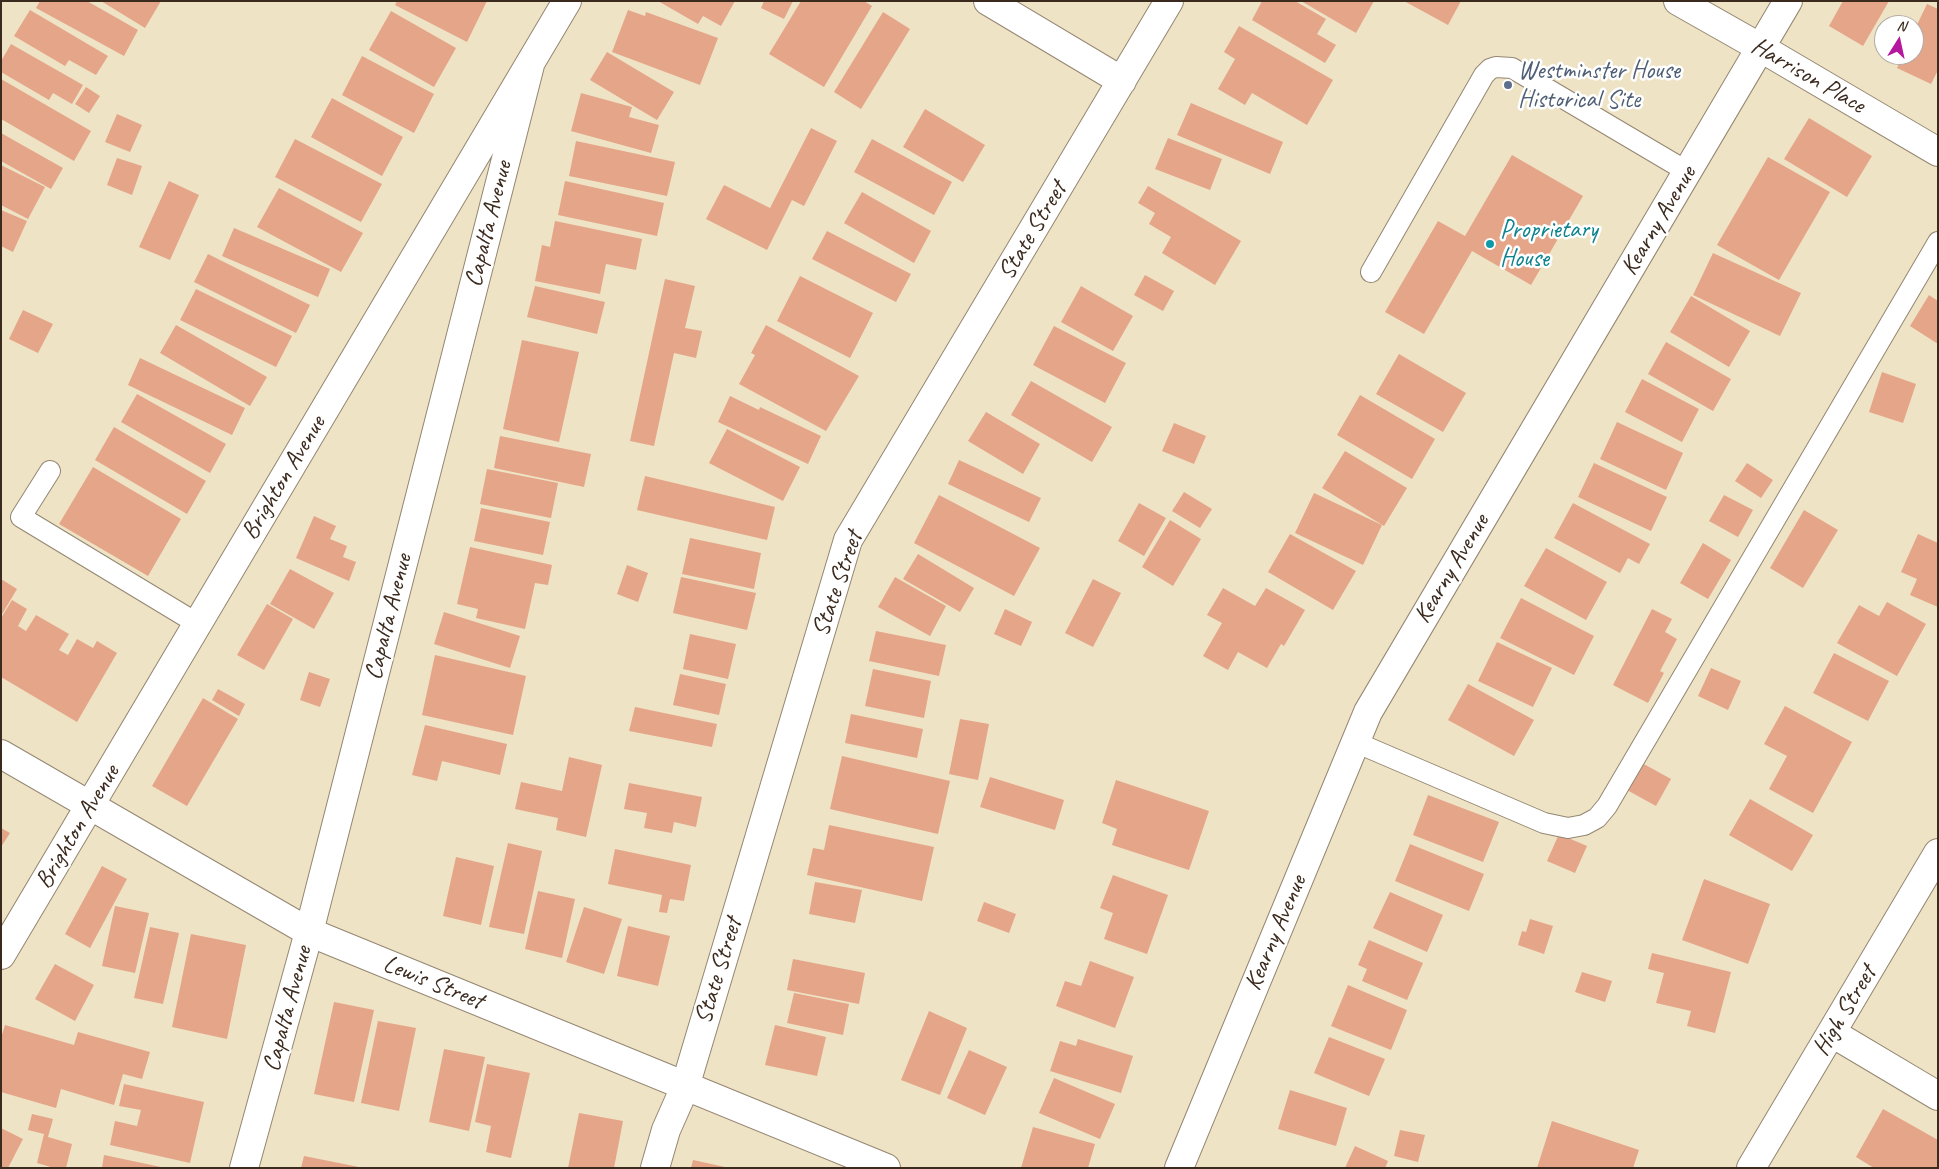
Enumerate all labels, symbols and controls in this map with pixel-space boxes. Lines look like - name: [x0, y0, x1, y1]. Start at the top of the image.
- north arrow: [1874, 15, 1924, 65]
- text: N: [1896, 17, 1907, 35]
- street label: Harrison Place: [1746, 31, 1870, 121]
- place label: Westminster House Historical Site: [1518, 56, 1680, 115]
- marker: Westminster House Historical Site: [1502, 79, 1514, 91]
- street label: Capalta Avenue: [459, 158, 519, 290]
- street label: Kearny Avenue: [1615, 161, 1703, 281]
- street label: State Street: [992, 177, 1074, 285]
- place label: Proprietary House: [1500, 215, 1597, 274]
- marker: Proprietary House: [1484, 238, 1496, 250]
- street label: Brighton Avenue: [235, 411, 333, 545]
- street label: Kearny Avenue: [1408, 509, 1496, 629]
- street label: State Street: [806, 528, 870, 640]
- street label: Capalta Avenue: [359, 551, 419, 683]
- street label: Brighton Avenue: [29, 760, 127, 894]
- street label: Kearny Avenue: [1238, 871, 1314, 995]
- street label: State Street: [689, 915, 749, 1027]
- street label: Capalta Avenue: [257, 943, 319, 1075]
- street label: Lewis Street: [379, 949, 487, 1017]
- street label: High Street: [1806, 961, 1884, 1061]

